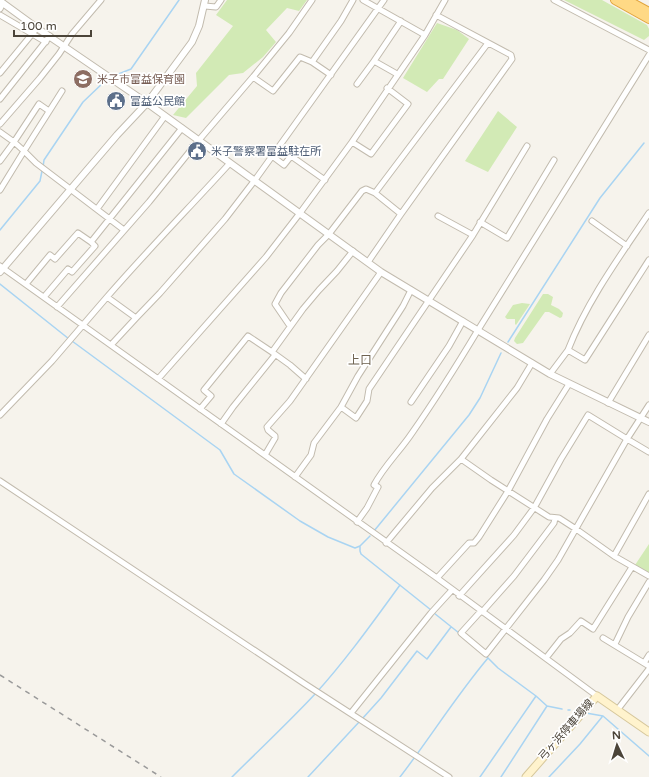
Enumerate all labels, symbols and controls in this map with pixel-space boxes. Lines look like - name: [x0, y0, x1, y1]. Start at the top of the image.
- scale bar: [14, 12, 91, 38]
- text: 100 m: [20, 19, 57, 33]
- school or university icon: 米子市富益保育園: [72, 68, 94, 90]
- place label: 米子市富益保育園: [97, 73, 185, 86]
- public building icon: 富益公民館: [105, 90, 127, 112]
- place label: 富益公民館: [130, 95, 185, 108]
- public building icon: 米子警察署富益駐在所: [186, 140, 208, 162]
- place label: 米子警察署富益駐在所: [211, 145, 322, 158]
- district label: 上口: [348, 353, 372, 367]
- street label: 弓ヶ浜停車場線: [536, 697, 596, 763]
- north arrow: [597, 725, 637, 765]
- text: N: [611, 729, 621, 742]

